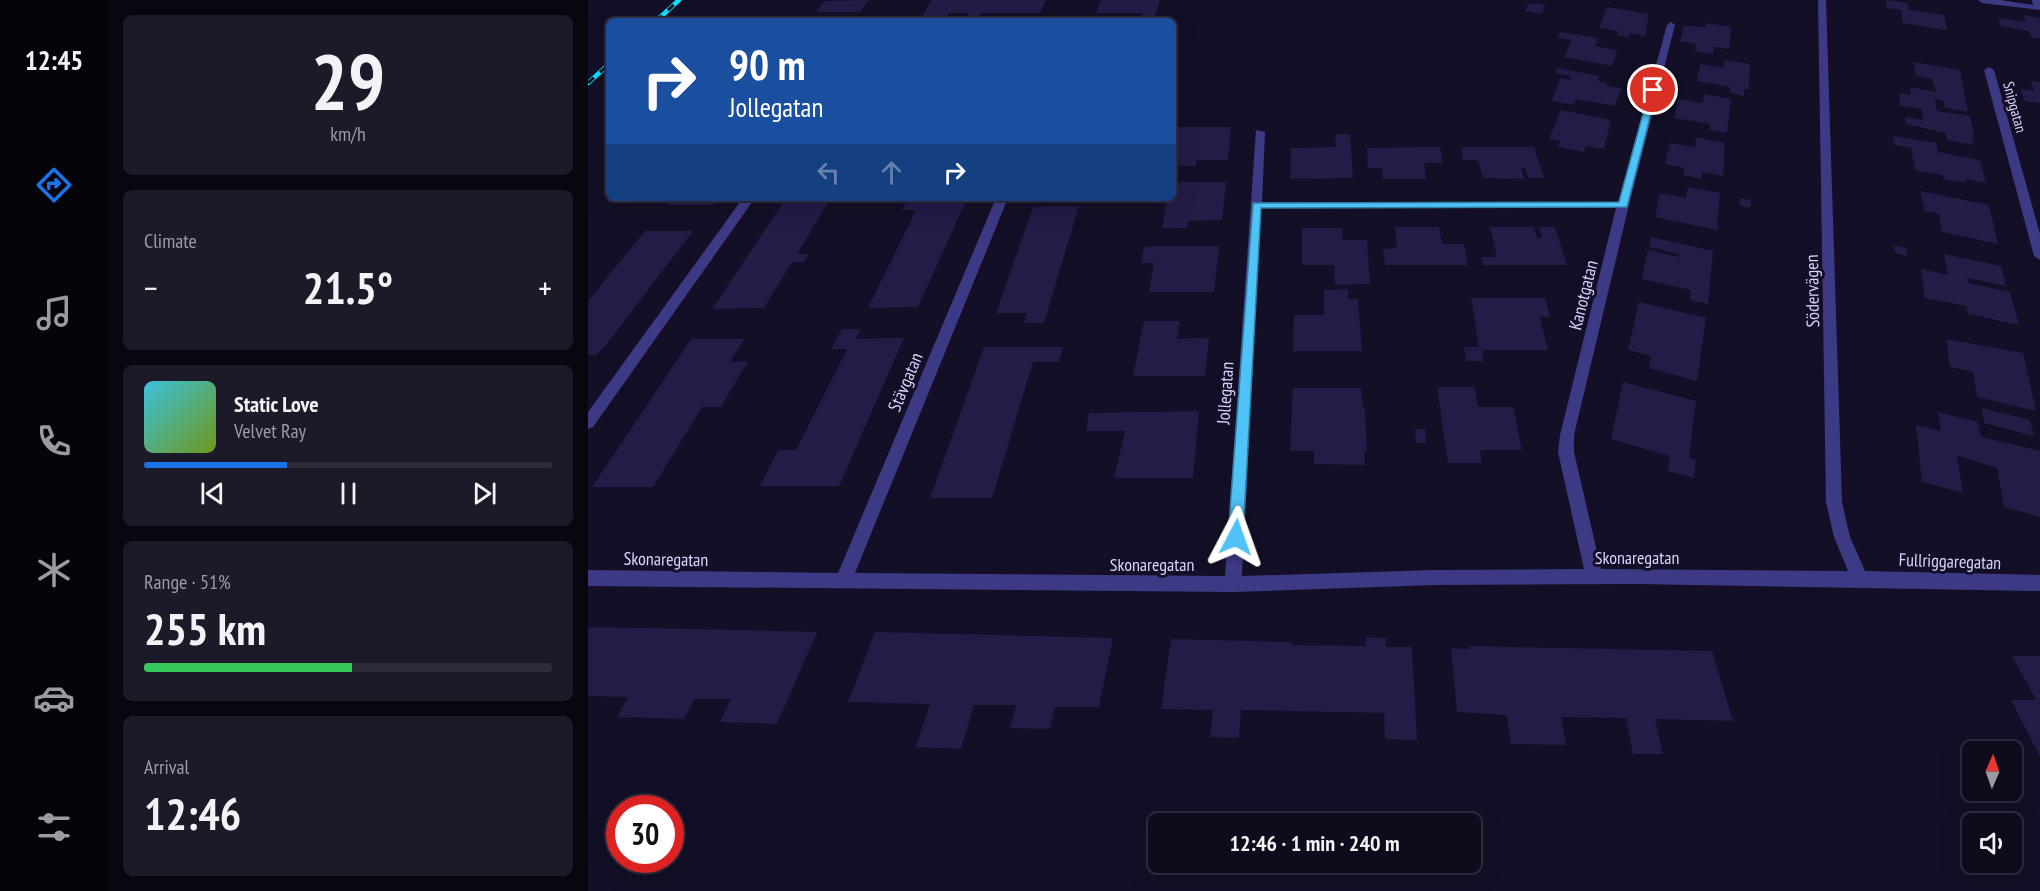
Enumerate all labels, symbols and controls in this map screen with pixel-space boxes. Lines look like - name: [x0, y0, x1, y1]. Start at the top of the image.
- text: 29: [311, 31, 385, 132]
- text: 90 m: [729, 37, 806, 92]
- icon: right: [630, 42, 708, 120]
- text: 12:45: [25, 43, 83, 77]
- pin: [1627, 64, 1678, 115]
- icon: arrive: [1636, 73, 1669, 106]
- street label: Snipgatan: [1999, 79, 2031, 135]
- text: Jollegatan: [729, 90, 823, 124]
- text: km/h: [330, 121, 366, 147]
- icon: left: [812, 156, 845, 189]
- icon: ahead: [875, 156, 908, 189]
- icon: right: [938, 156, 971, 189]
- icon: directions: [33, 164, 75, 206]
- text: Climate: [144, 228, 197, 254]
- street label: Södervägen: [1800, 254, 1824, 328]
- text: 21.5°: [303, 258, 393, 316]
- street label: Kanotgatan: [1563, 258, 1603, 332]
- text: −: [144, 266, 158, 309]
- text: +: [538, 266, 552, 309]
- icon: music: [33, 292, 75, 334]
- street label: Stävgatan: [882, 349, 928, 415]
- street label: Jollegatan: [1211, 361, 1239, 426]
- text: Static Love: [234, 390, 319, 418]
- text: Velvet Ray: [234, 418, 306, 444]
- icon: phone: [33, 420, 75, 462]
- icon: previous: [196, 477, 229, 510]
- icon: pause: [332, 477, 365, 510]
- icon: next: [468, 477, 501, 510]
- position arrow: [1204, 505, 1268, 569]
- street label: Skonaregatan: [1595, 546, 1679, 569]
- street label: Skonaregatan: [623, 547, 709, 571]
- street label: Fullriggaregatan: [1898, 548, 2002, 574]
- icon: climate: [33, 549, 75, 591]
- street label: Skonaregatan: [1110, 553, 1194, 576]
- text: Range · 51%: [144, 569, 231, 595]
- text: 255 km: [144, 599, 266, 657]
- icon: car: [33, 677, 75, 719]
- north arrow: [1962, 741, 2022, 801]
- map controls: [1962, 741, 2022, 873]
- text: Arrival: [144, 754, 189, 780]
- text: 12:46: [144, 784, 241, 842]
- speed limit sign: 30: [606, 795, 684, 873]
- icon: filters: [33, 806, 75, 848]
- button: sound: [1962, 813, 2022, 873]
- text: 12:46 · 1 min · 240 m: [1229, 829, 1400, 857]

